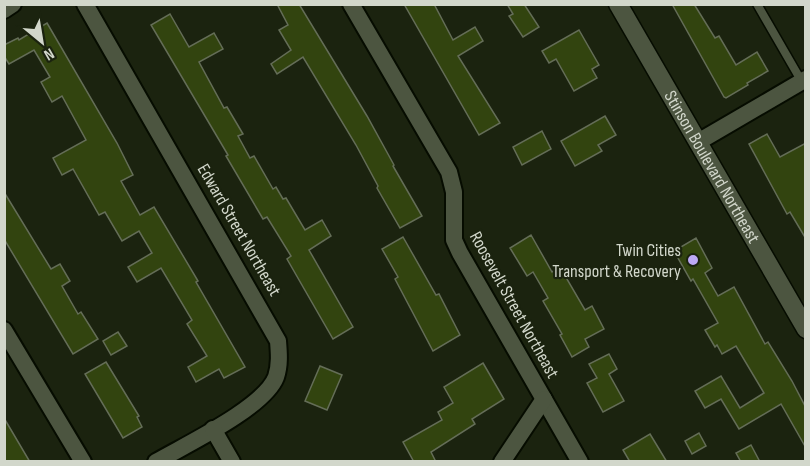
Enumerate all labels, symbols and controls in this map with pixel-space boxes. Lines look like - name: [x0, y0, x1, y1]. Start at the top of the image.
- north arrow: [12, 12, 72, 72]
- text: N: [40, 43, 57, 64]
- street label: Stinson Boulevard Northeast: [660, 87, 765, 247]
- street label: Edward Street Northeast: [193, 160, 286, 300]
- street label: Roosevelt Street Northeast: [465, 228, 563, 382]
- place label: Twin Cities Transport & Recovery: [552, 240, 681, 282]
- marker: Twin Cities Transport & Recovery: [686, 253, 700, 267]

